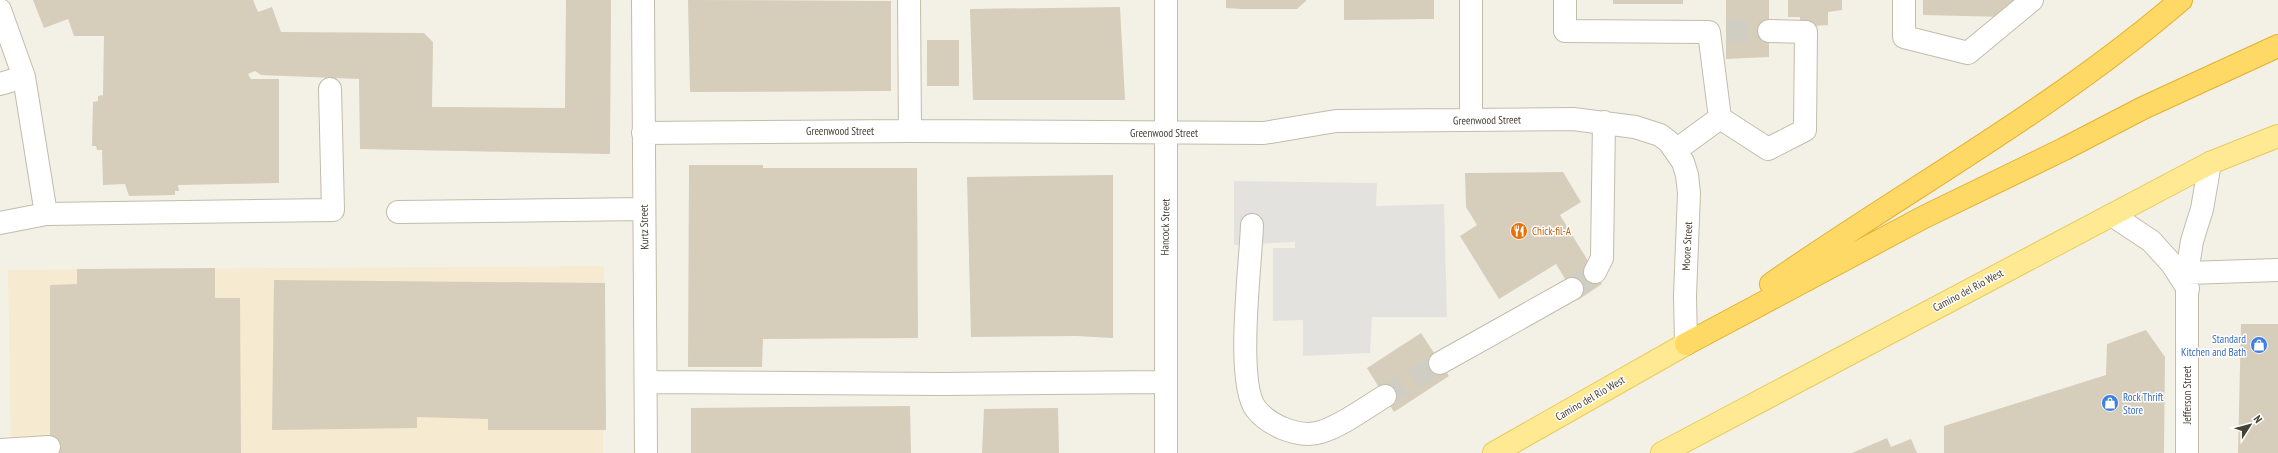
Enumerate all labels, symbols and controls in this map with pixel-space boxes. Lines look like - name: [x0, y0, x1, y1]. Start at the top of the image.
- street label: Greenwood Street: [1453, 112, 1521, 128]
- street label: Greenwood Street: [806, 124, 874, 138]
- street label: Greenwood Street: [1130, 126, 1198, 140]
- street label: Hancock Street: [1158, 199, 1172, 255]
- street label: Kurtz Street: [637, 204, 651, 250]
- restaurant icon: Chick-fil-A: [1509, 221, 1529, 241]
- street label: Moore Street: [1679, 221, 1695, 271]
- place label: Chick-fil-A: [1532, 224, 1572, 238]
- street label: Camino del Rio West: [1930, 266, 2006, 314]
- place label: Standard Kitchen and Bath: [2181, 332, 2246, 359]
- shop icon: Standard Kitchen and Bath: [2249, 335, 2269, 355]
- street label: Jefferson Street: [2180, 366, 2194, 425]
- street label: Camino del Rio West: [1553, 372, 1627, 424]
- place label: Rock Thrift Store: [2123, 390, 2163, 417]
- shop icon: Rock Thrift Store: [2100, 393, 2120, 413]
- north arrow: [2230, 405, 2270, 445]
- text: N: [2251, 413, 2266, 426]

